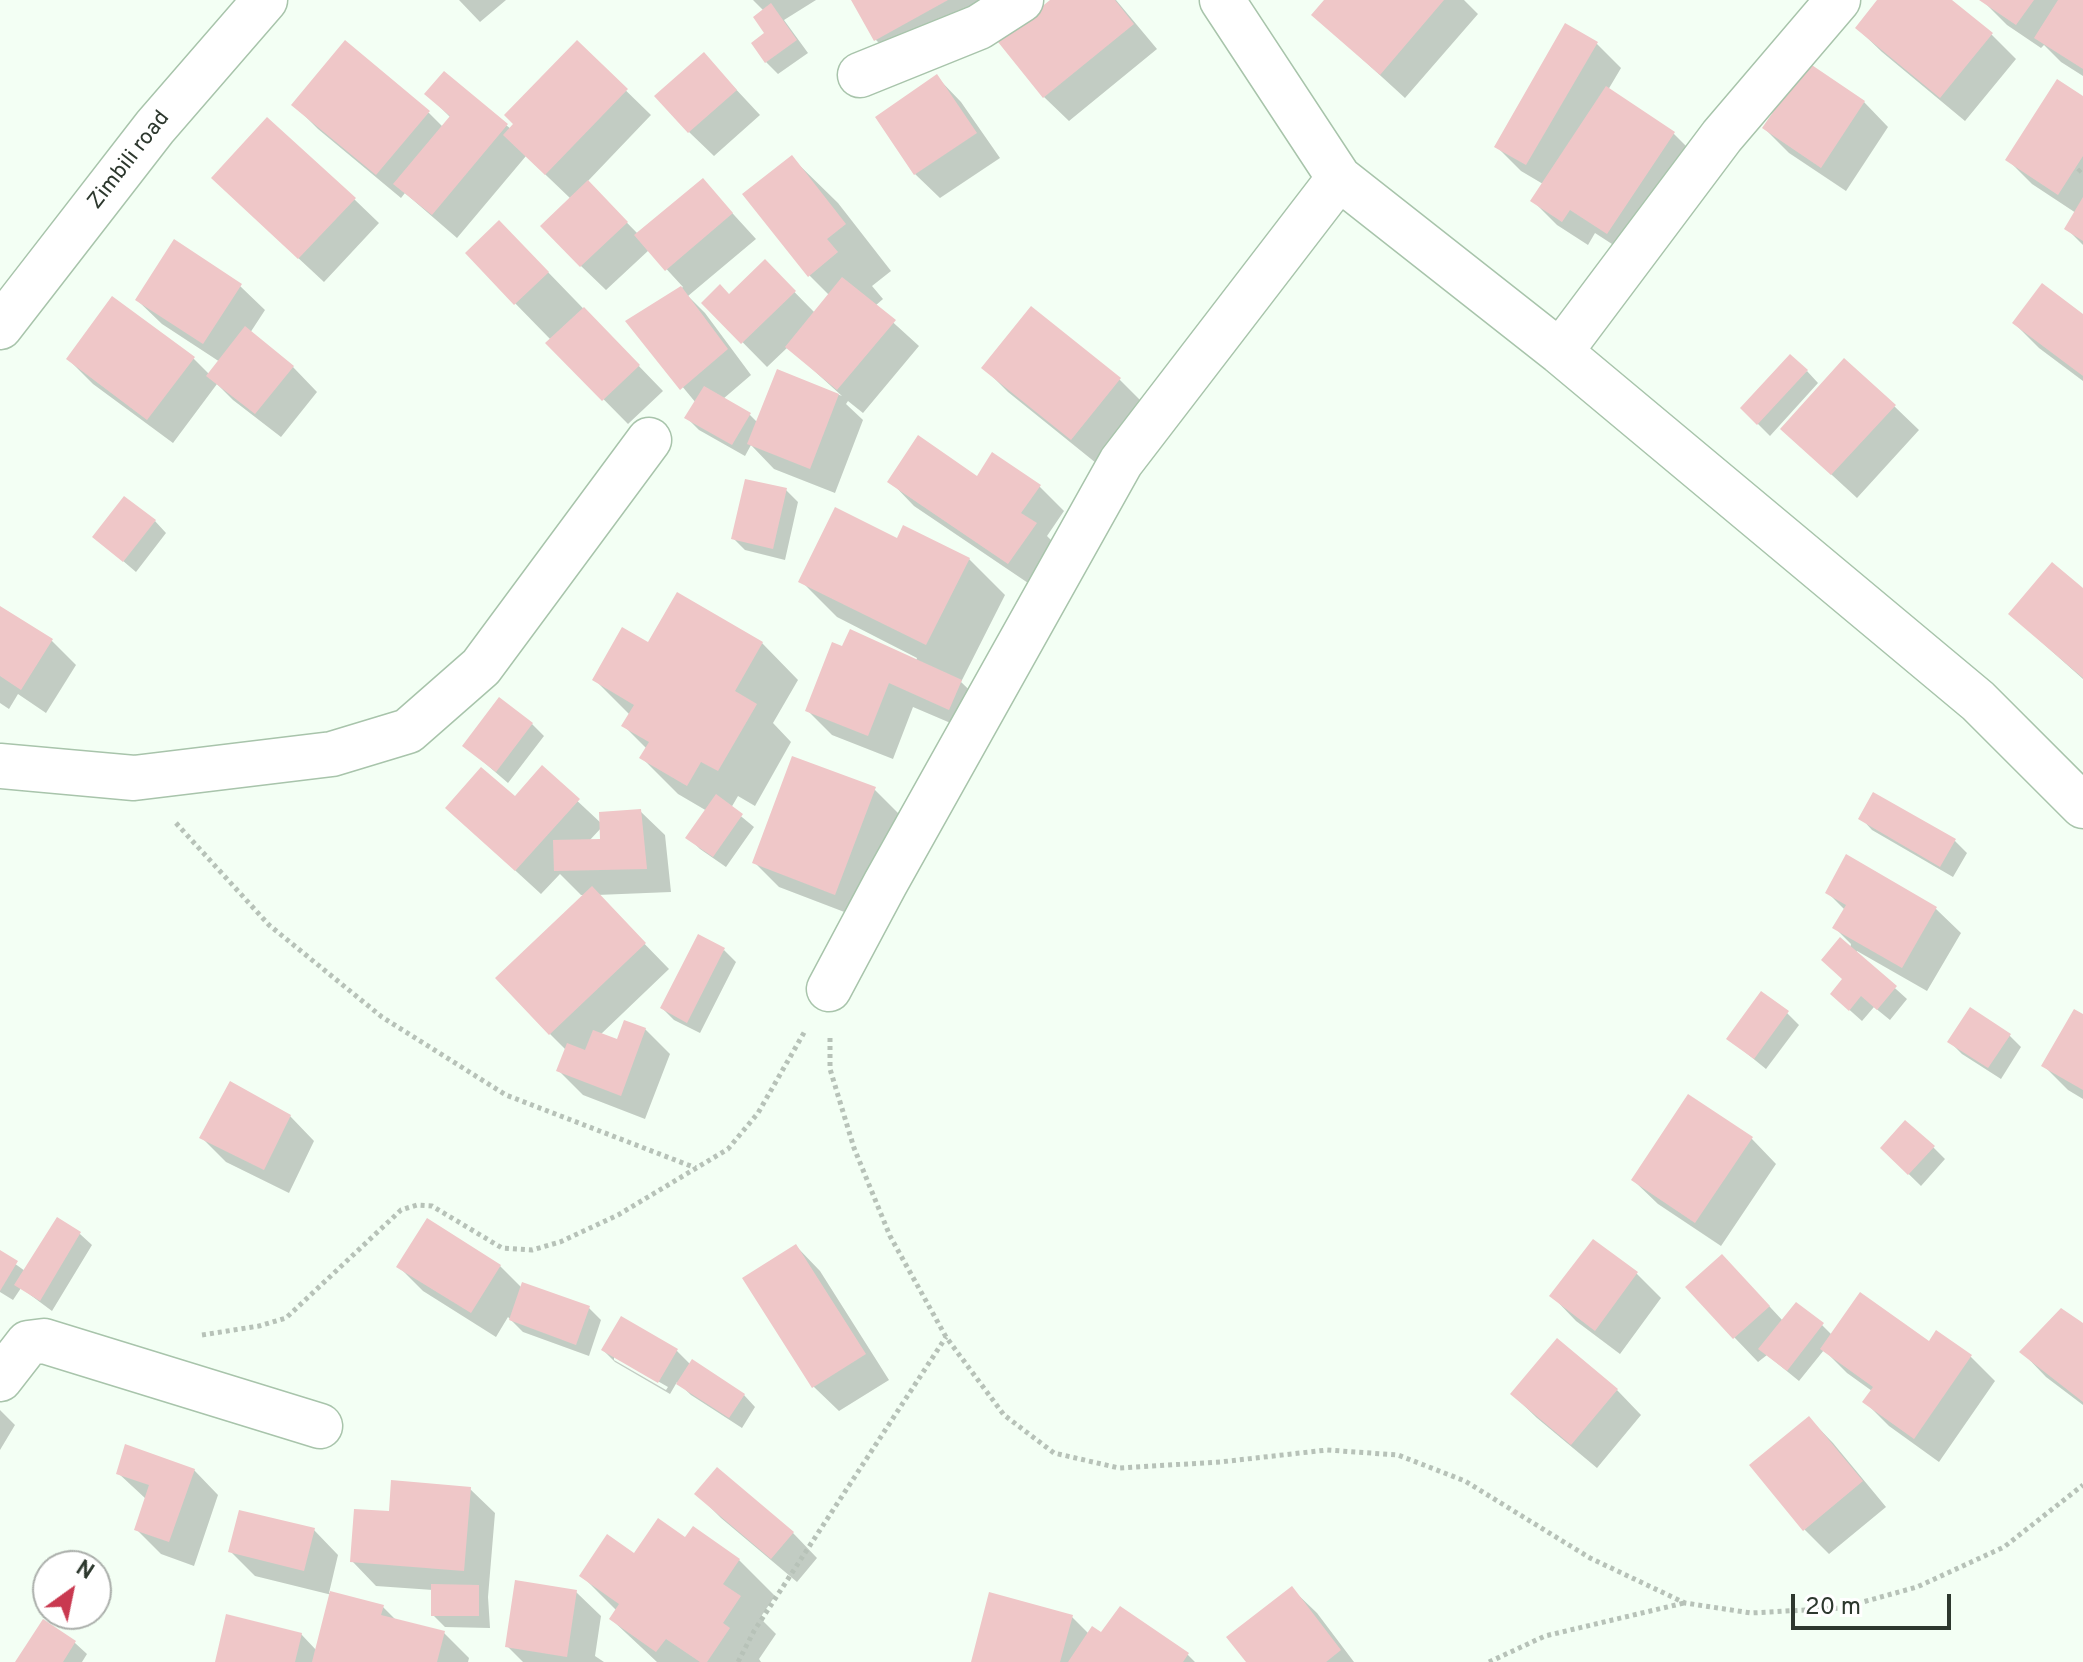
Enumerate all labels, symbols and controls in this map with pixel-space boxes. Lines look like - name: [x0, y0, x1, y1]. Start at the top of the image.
- street label: Zimbili road: [83, 106, 177, 216]
- north arrow: [32, 1550, 112, 1630]
- text: N: [70, 1556, 98, 1587]
- scale bar: [1795, 1578, 1955, 1628]
- text: 20 m: [1805, 1593, 1861, 1623]

